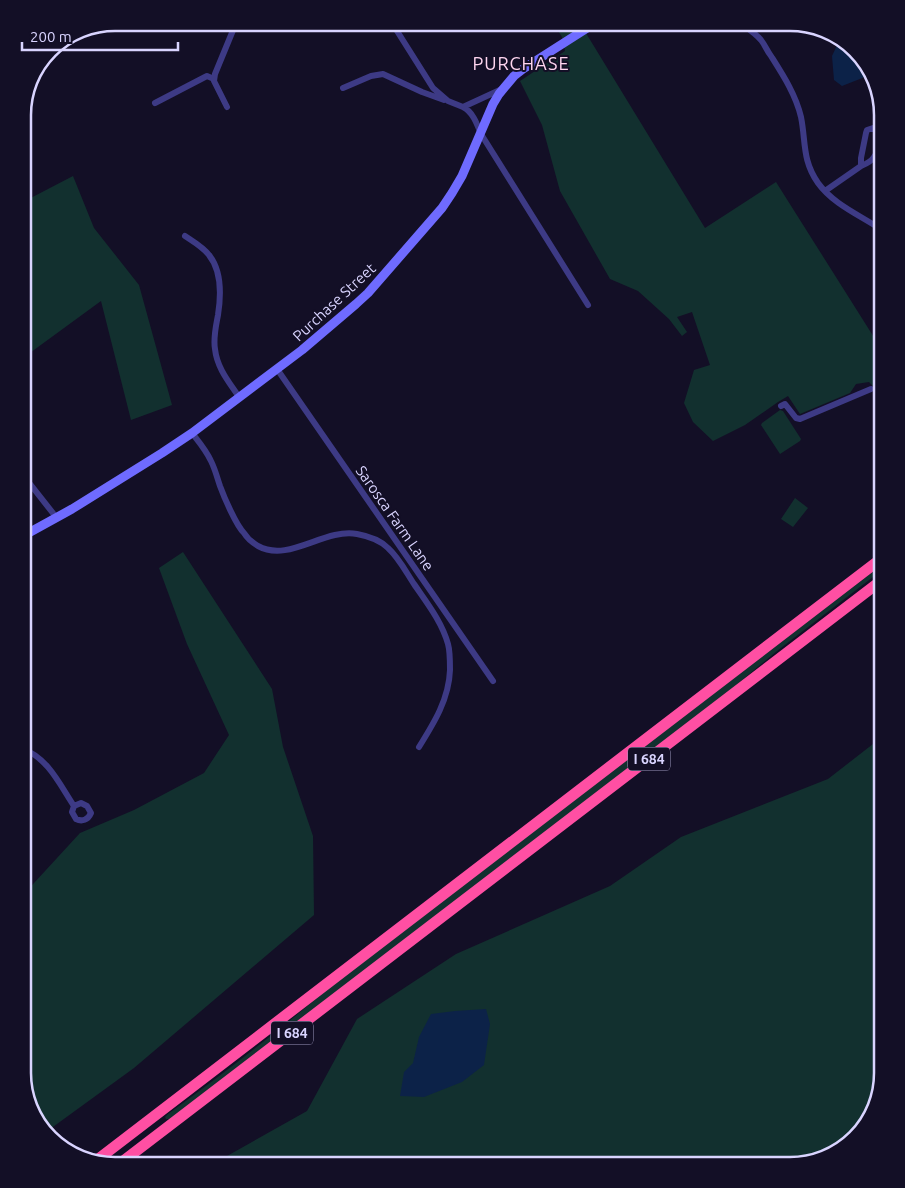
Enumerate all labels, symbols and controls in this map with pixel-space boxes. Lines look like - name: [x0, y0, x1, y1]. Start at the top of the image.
- scale bar: [22, 20, 179, 52]
- text: 200 m: [30, 28, 72, 45]
- district label: PURCHASE: [472, 53, 570, 73]
- street label: Purchase Street: [289, 259, 379, 345]
- street label: Sarosca Farm Lane: [352, 462, 438, 574]
- road number: I 684: [628, 748, 670, 771]
- road number: I 684: [271, 1021, 313, 1044]

